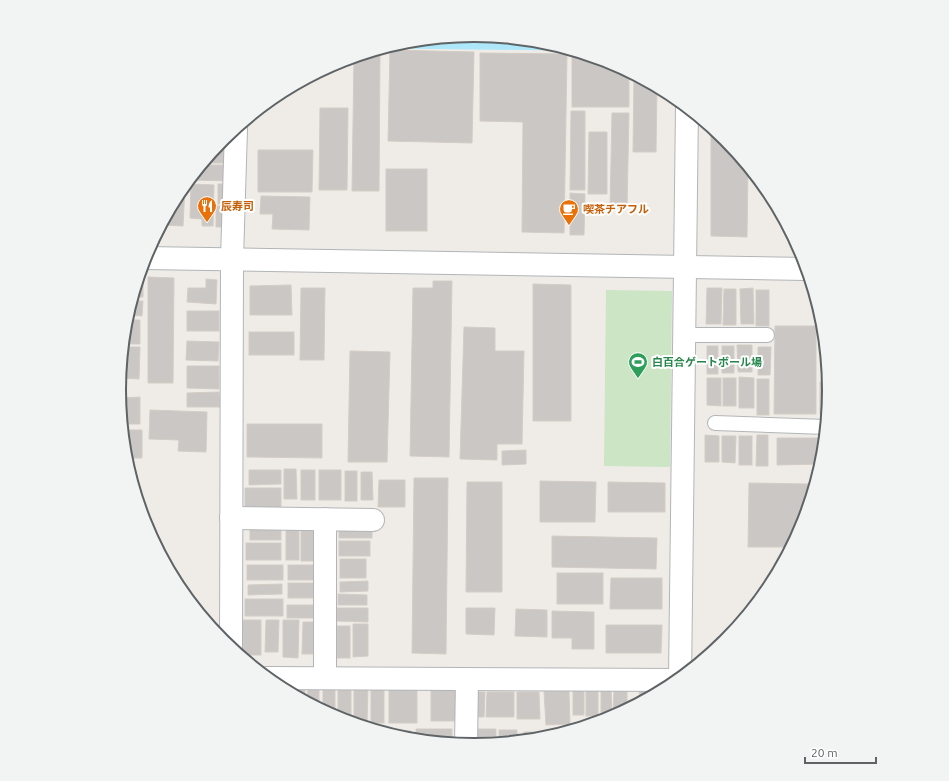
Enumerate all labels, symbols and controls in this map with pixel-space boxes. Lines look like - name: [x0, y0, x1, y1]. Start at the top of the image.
- restaurant icon: 辰寿司: [196, 195, 218, 223]
- cafe icon: 喫茶チアフル: [558, 198, 580, 226]
- place label: 辰寿司: [221, 200, 254, 212]
- place label: 喫茶チアフル: [583, 203, 649, 215]
- sports icon: 白百合ゲートボール場: [627, 351, 649, 379]
- place label: 白百合ゲートボール場: [652, 356, 762, 368]
- scale bar: [805, 739, 876, 765]
- text: 20 m: [811, 746, 838, 759]

